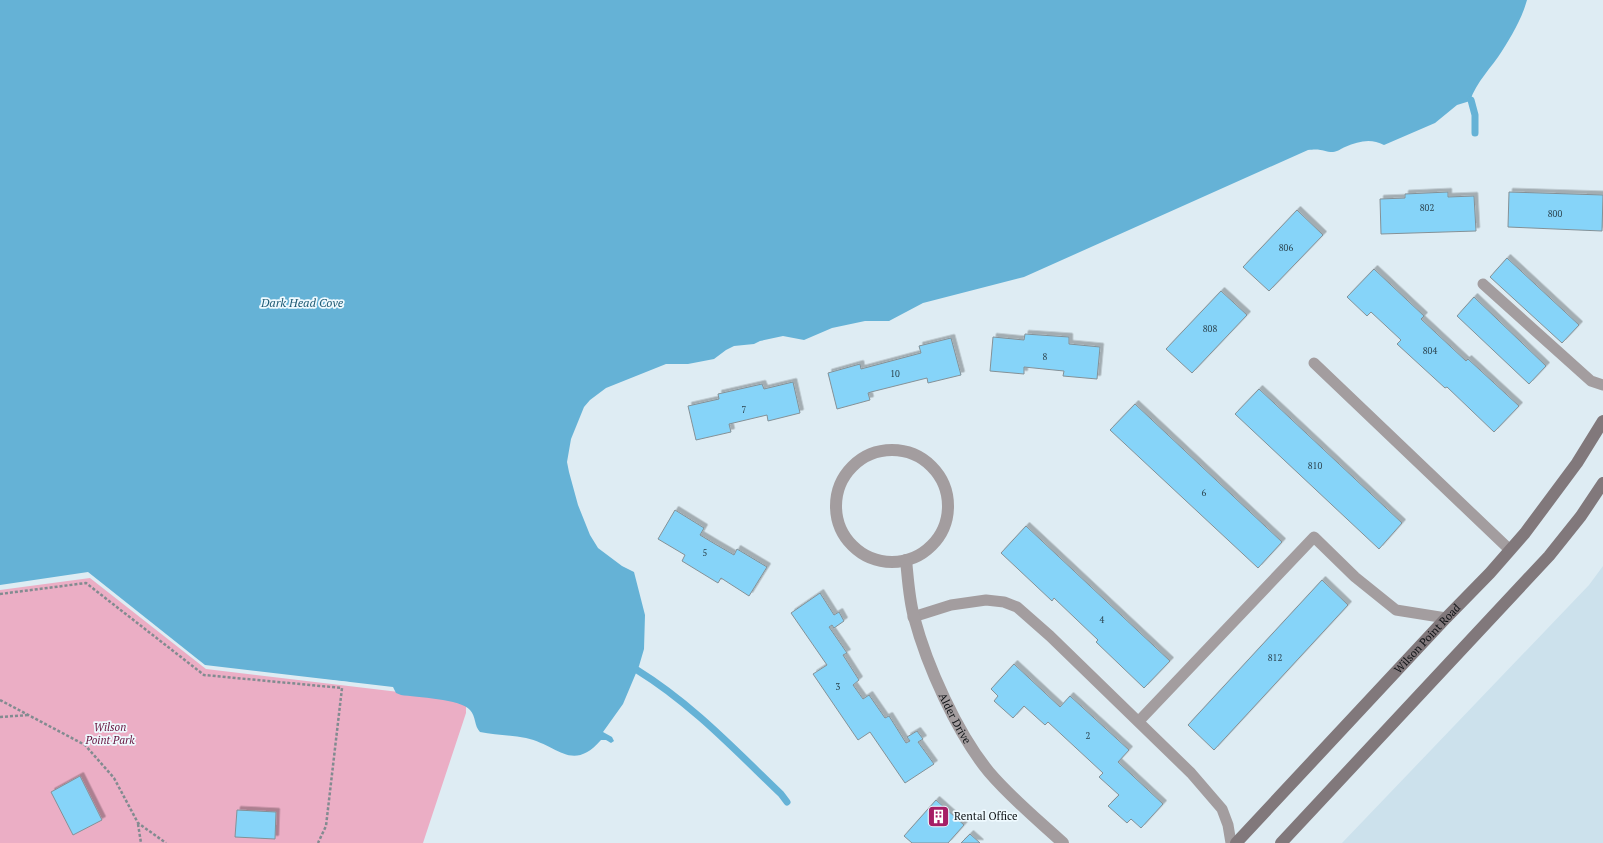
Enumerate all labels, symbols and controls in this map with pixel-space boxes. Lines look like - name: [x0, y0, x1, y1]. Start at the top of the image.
- house number: 802: [1420, 202, 1434, 214]
- house number: 800: [1548, 208, 1562, 220]
- house number: 806: [1279, 242, 1293, 254]
- water label: Dark Head Cove: [260, 295, 344, 310]
- house number: 808: [1203, 323, 1217, 335]
- house number: 804: [1423, 345, 1437, 357]
- house number: 8: [1043, 351, 1048, 363]
- house number: 10: [890, 368, 900, 380]
- house number: 7: [742, 404, 747, 416]
- house number: 810: [1308, 460, 1322, 472]
- house number: 6: [1202, 487, 1207, 499]
- house number: 5: [703, 547, 708, 559]
- street label: Wilson Point Road: [1391, 601, 1463, 676]
- house number: 4: [1100, 614, 1105, 626]
- house number: 812: [1268, 652, 1282, 664]
- house number: 3: [836, 681, 841, 693]
- street label: Alder Drive: [936, 690, 974, 747]
- park label: Wilson Point Park: [84, 720, 135, 747]
- house number: 2: [1086, 730, 1091, 742]
- building icon: Rental Office: [925, 803, 951, 829]
- place label: Rental Office: [954, 809, 1018, 823]

